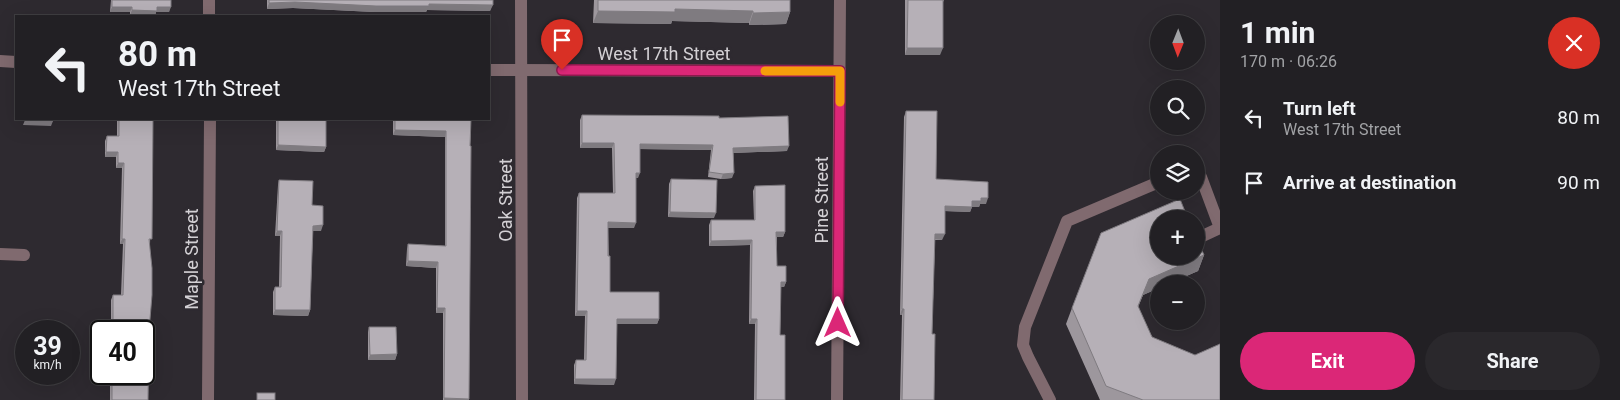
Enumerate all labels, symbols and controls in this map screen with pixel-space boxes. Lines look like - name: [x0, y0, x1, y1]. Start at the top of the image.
- north arrow: [1150, 15, 1205, 70]
- map controls: [1150, 15, 1205, 330]
- text: 1 min: [1240, 15, 1315, 50]
- button: close: [1548, 17, 1600, 69]
- pin: [541, 19, 583, 70]
- icon: arrive: [548, 26, 576, 54]
- text: 80 m: [118, 34, 197, 75]
- icon: left: [35, 35, 100, 100]
- street label: West 17th Street: [598, 43, 731, 64]
- text: 170 m · 06:26: [1240, 52, 1337, 71]
- text: West 17th Street: [118, 76, 280, 101]
- button: search: [1150, 80, 1205, 135]
- text: Turn left: [1283, 97, 1356, 120]
- icon: left: [1240, 104, 1268, 132]
- text: 80 m: [1557, 106, 1600, 129]
- text: West 17th Street: [1283, 120, 1401, 139]
- button: layers: [1150, 145, 1205, 200]
- street label: Pine Street: [811, 156, 832, 244]
- street label: Oak Street: [495, 158, 516, 242]
- icon: arrive: [1240, 169, 1268, 197]
- text: Arrive at destination: [1283, 171, 1456, 194]
- text: 90 m: [1557, 171, 1600, 194]
- street label: Maple Street: [181, 208, 202, 310]
- button: +: [1150, 210, 1205, 265]
- button: −: [1150, 275, 1205, 330]
- position arrow: [811, 296, 863, 348]
- speed limit sign: 40: [90, 320, 155, 385]
- text: 39: [33, 332, 62, 361]
- button: Exit: [1240, 332, 1415, 390]
- button: Share: [1425, 332, 1600, 390]
- text: km/h: [33, 358, 62, 372]

